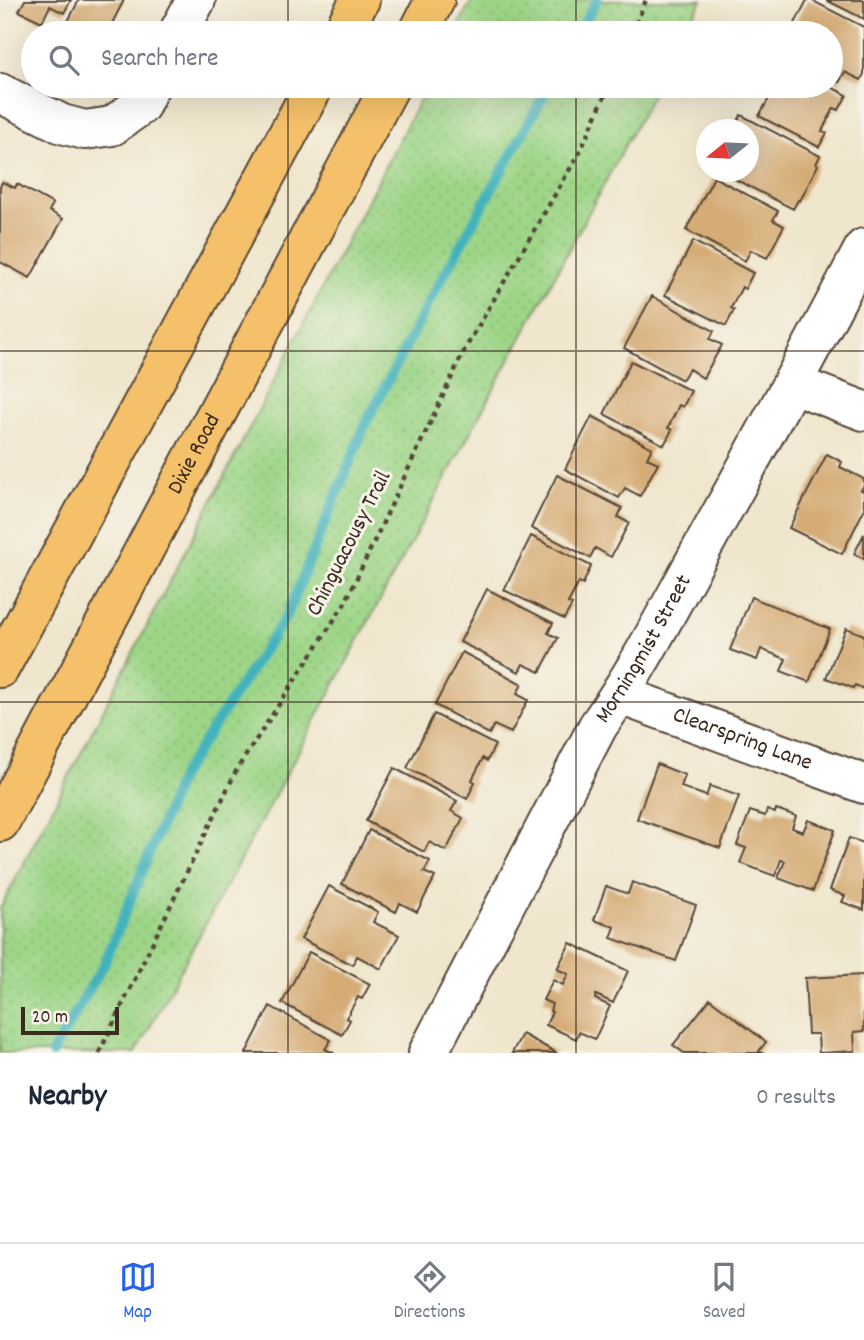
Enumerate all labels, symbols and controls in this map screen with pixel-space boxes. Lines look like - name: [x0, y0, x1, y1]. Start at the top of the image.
- search box: [21, 21, 843, 98]
- icon: search: [45, 41, 83, 79]
- text: Search here: [101, 41, 219, 78]
- north arrow: [696, 119, 759, 182]
- street label: Dixie Road: [160, 408, 230, 501]
- street label: Chinguacousy Trail: [299, 465, 401, 622]
- street label: Morningmist Street: [588, 569, 701, 731]
- street label: Clearspring Lane: [668, 699, 817, 780]
- scale bar: [21, 1004, 119, 1036]
- text: 20 m: [32, 1005, 68, 1032]
- text: Nearby: [28, 1077, 106, 1120]
- text: 0 results: [756, 1082, 836, 1115]
- tab: Map: [119, 1258, 157, 1327]
- tab: Directions: [394, 1258, 466, 1327]
- tab: Saved: [703, 1258, 745, 1327]

